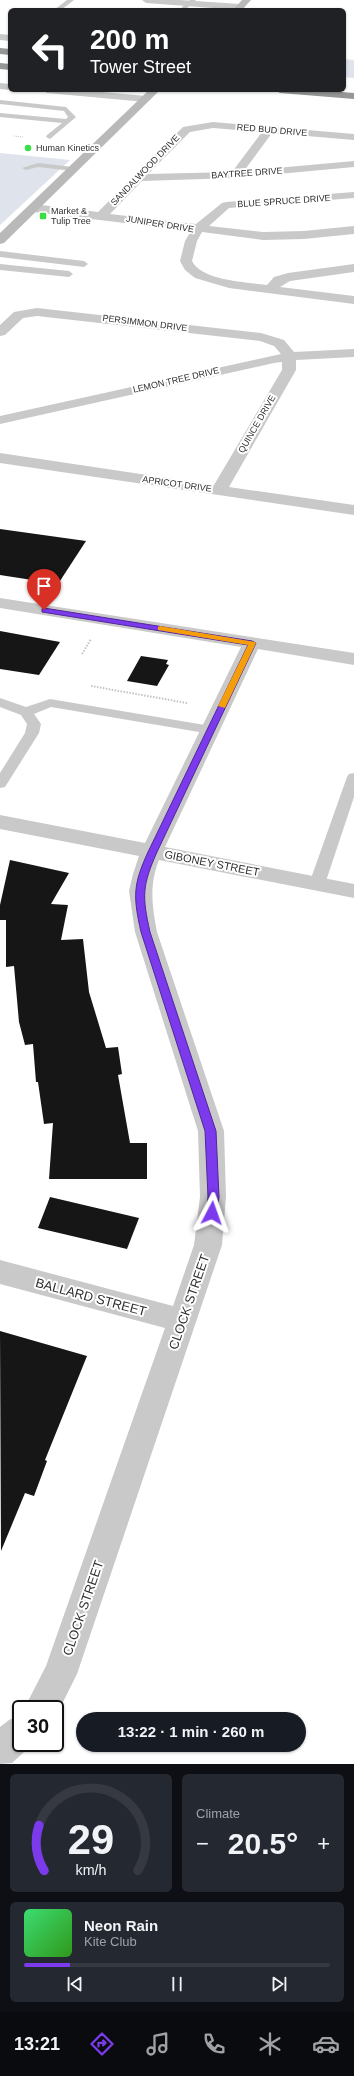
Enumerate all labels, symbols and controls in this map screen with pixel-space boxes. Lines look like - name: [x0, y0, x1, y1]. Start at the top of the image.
- icon: left: [24, 24, 76, 76]
- text: 200 m: [90, 24, 169, 55]
- text: Tower Street: [90, 57, 191, 77]
- street label: RED BUD DRIVE: [236, 122, 308, 138]
- street label: SANDALWOOD DRIVE: [109, 133, 181, 207]
- marker: Human Kinetics: [23, 143, 33, 153]
- place label: Human Kinetics: [36, 143, 100, 153]
- street label: BAYTREE DRIVE: [211, 166, 283, 180]
- street label: BLUE SPRUCE DRIVE: [237, 193, 331, 209]
- place label: Market & Tulip Tree: [51, 206, 91, 226]
- marker: Market & Tulip Tree: [38, 211, 48, 221]
- street label: JUNIPER DRIVE: [125, 214, 195, 234]
- street label: PERSIMMON DRIVE: [102, 313, 188, 333]
- street label: LEMON TREE DRIVE: [132, 365, 220, 395]
- street label: QUINCE DRIVE: [236, 393, 278, 455]
- street label: APRICOT DRIVE: [142, 474, 212, 494]
- pin: [27, 569, 61, 610]
- icon: arrive: [33, 575, 55, 597]
- street label: GIBONEY STREET: [164, 848, 261, 878]
- position arrow: [191, 1192, 233, 1234]
- street label: CLOCK STREET: [166, 1252, 212, 1352]
- street label: BALLARD STREET: [34, 1275, 148, 1319]
- street label: CLOCK STREET: [60, 1558, 106, 1658]
- speed limit sign: 30: [12, 1700, 64, 1752]
- text: 13:22 · 1 min · 260 m: [118, 1723, 264, 1740]
- text: Climate: [196, 1806, 240, 1821]
- text: 29: [68, 1816, 114, 1863]
- text: 20.5°: [228, 1827, 298, 1860]
- text: −: [196, 1831, 209, 1856]
- text: +: [317, 1831, 330, 1856]
- text: km/h: [76, 1862, 107, 1878]
- text: Neon Rain: [84, 1917, 158, 1934]
- text: Kite Club: [84, 1934, 137, 1949]
- icon: previous: [64, 1973, 86, 1995]
- icon: pause: [166, 1973, 188, 1995]
- icon: next: [268, 1973, 290, 1995]
- icon: directions: [88, 2030, 116, 2058]
- icon: music: [144, 2030, 172, 2058]
- icon: phone: [200, 2030, 228, 2058]
- icon: climate: [256, 2030, 284, 2058]
- icon: car: [312, 2030, 340, 2058]
- text: 13:21: [14, 2034, 60, 2054]

